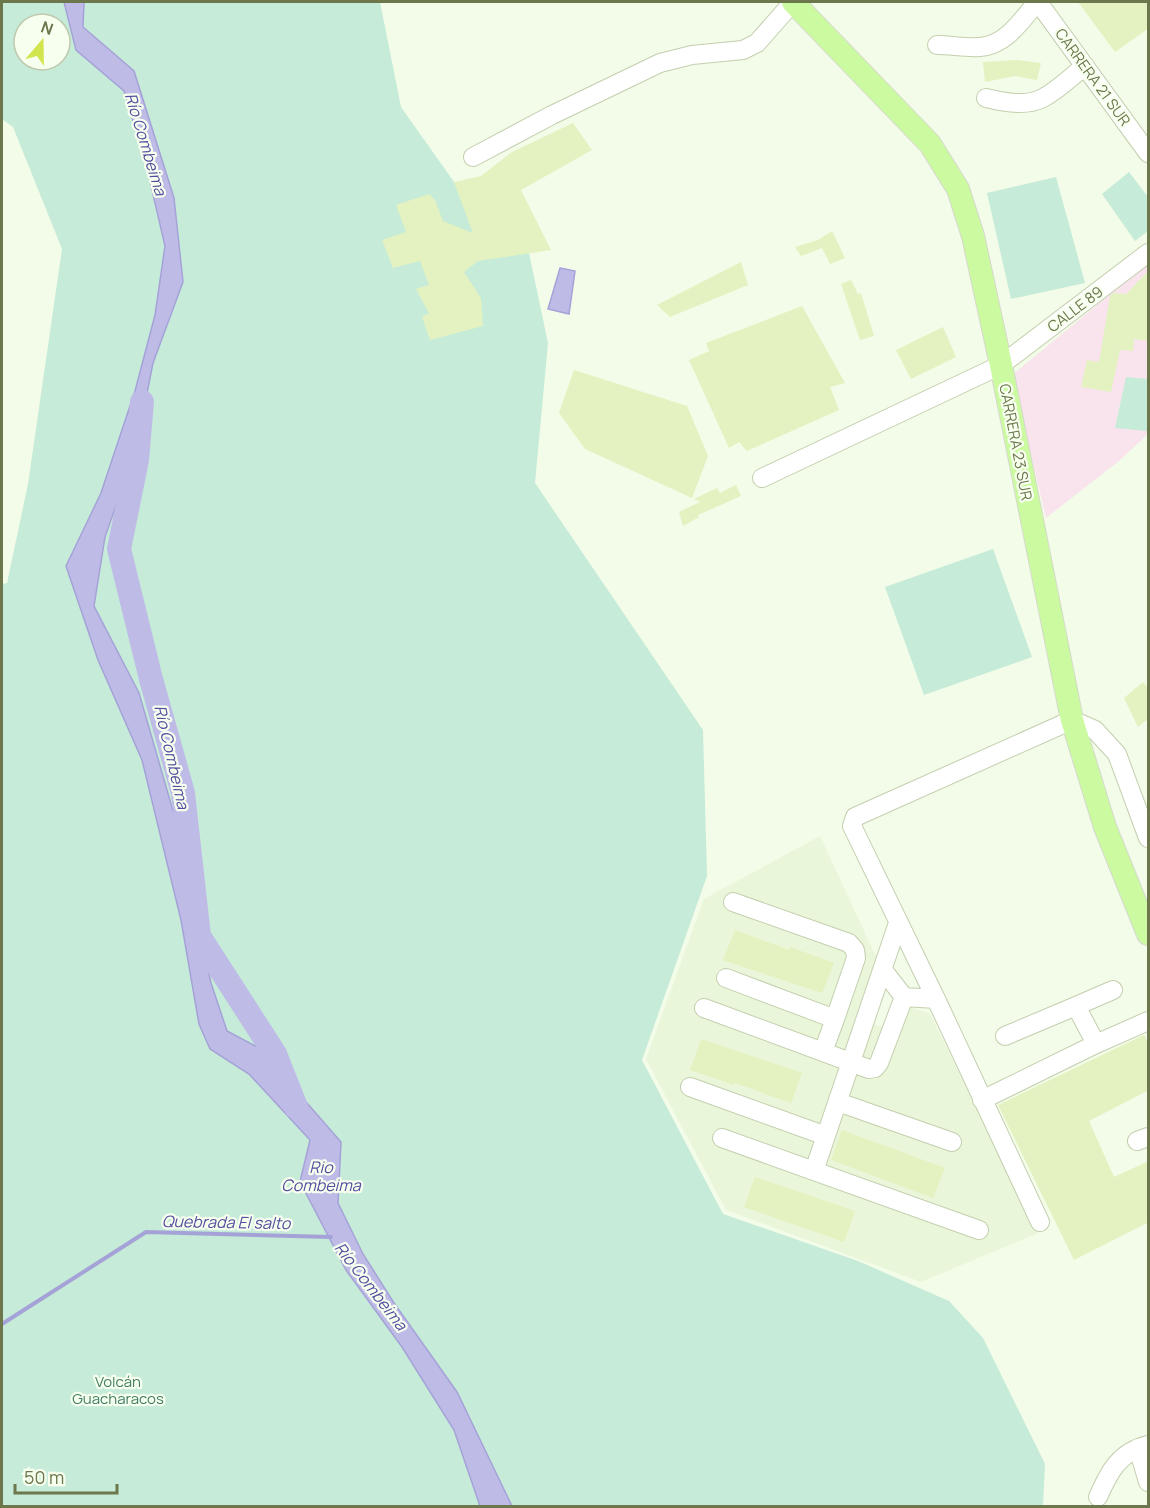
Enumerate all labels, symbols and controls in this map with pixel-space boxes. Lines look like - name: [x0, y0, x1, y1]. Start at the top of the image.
- north arrow: [12, 12, 72, 72]
- text: N: [38, 16, 56, 40]
- street label: CARRERA 21 SUR: [1050, 24, 1136, 130]
- water label: Río Combeima: [120, 90, 172, 199]
- street label: CALLE 89: [1043, 281, 1107, 337]
- street label: CARRERA 23 SUR: [994, 382, 1038, 502]
- water label: Río Combeima: [149, 703, 195, 812]
- water label: Rio Combeima: [281, 1156, 362, 1196]
- water label: Quebrada El salto: [162, 1210, 292, 1234]
- water label: Río Combeima: [330, 1237, 413, 1335]
- park label: Volcán Guacharacos: [72, 1371, 164, 1409]
- scale bar: [15, 1457, 117, 1495]
- text: 50 m: [24, 1465, 64, 1489]

